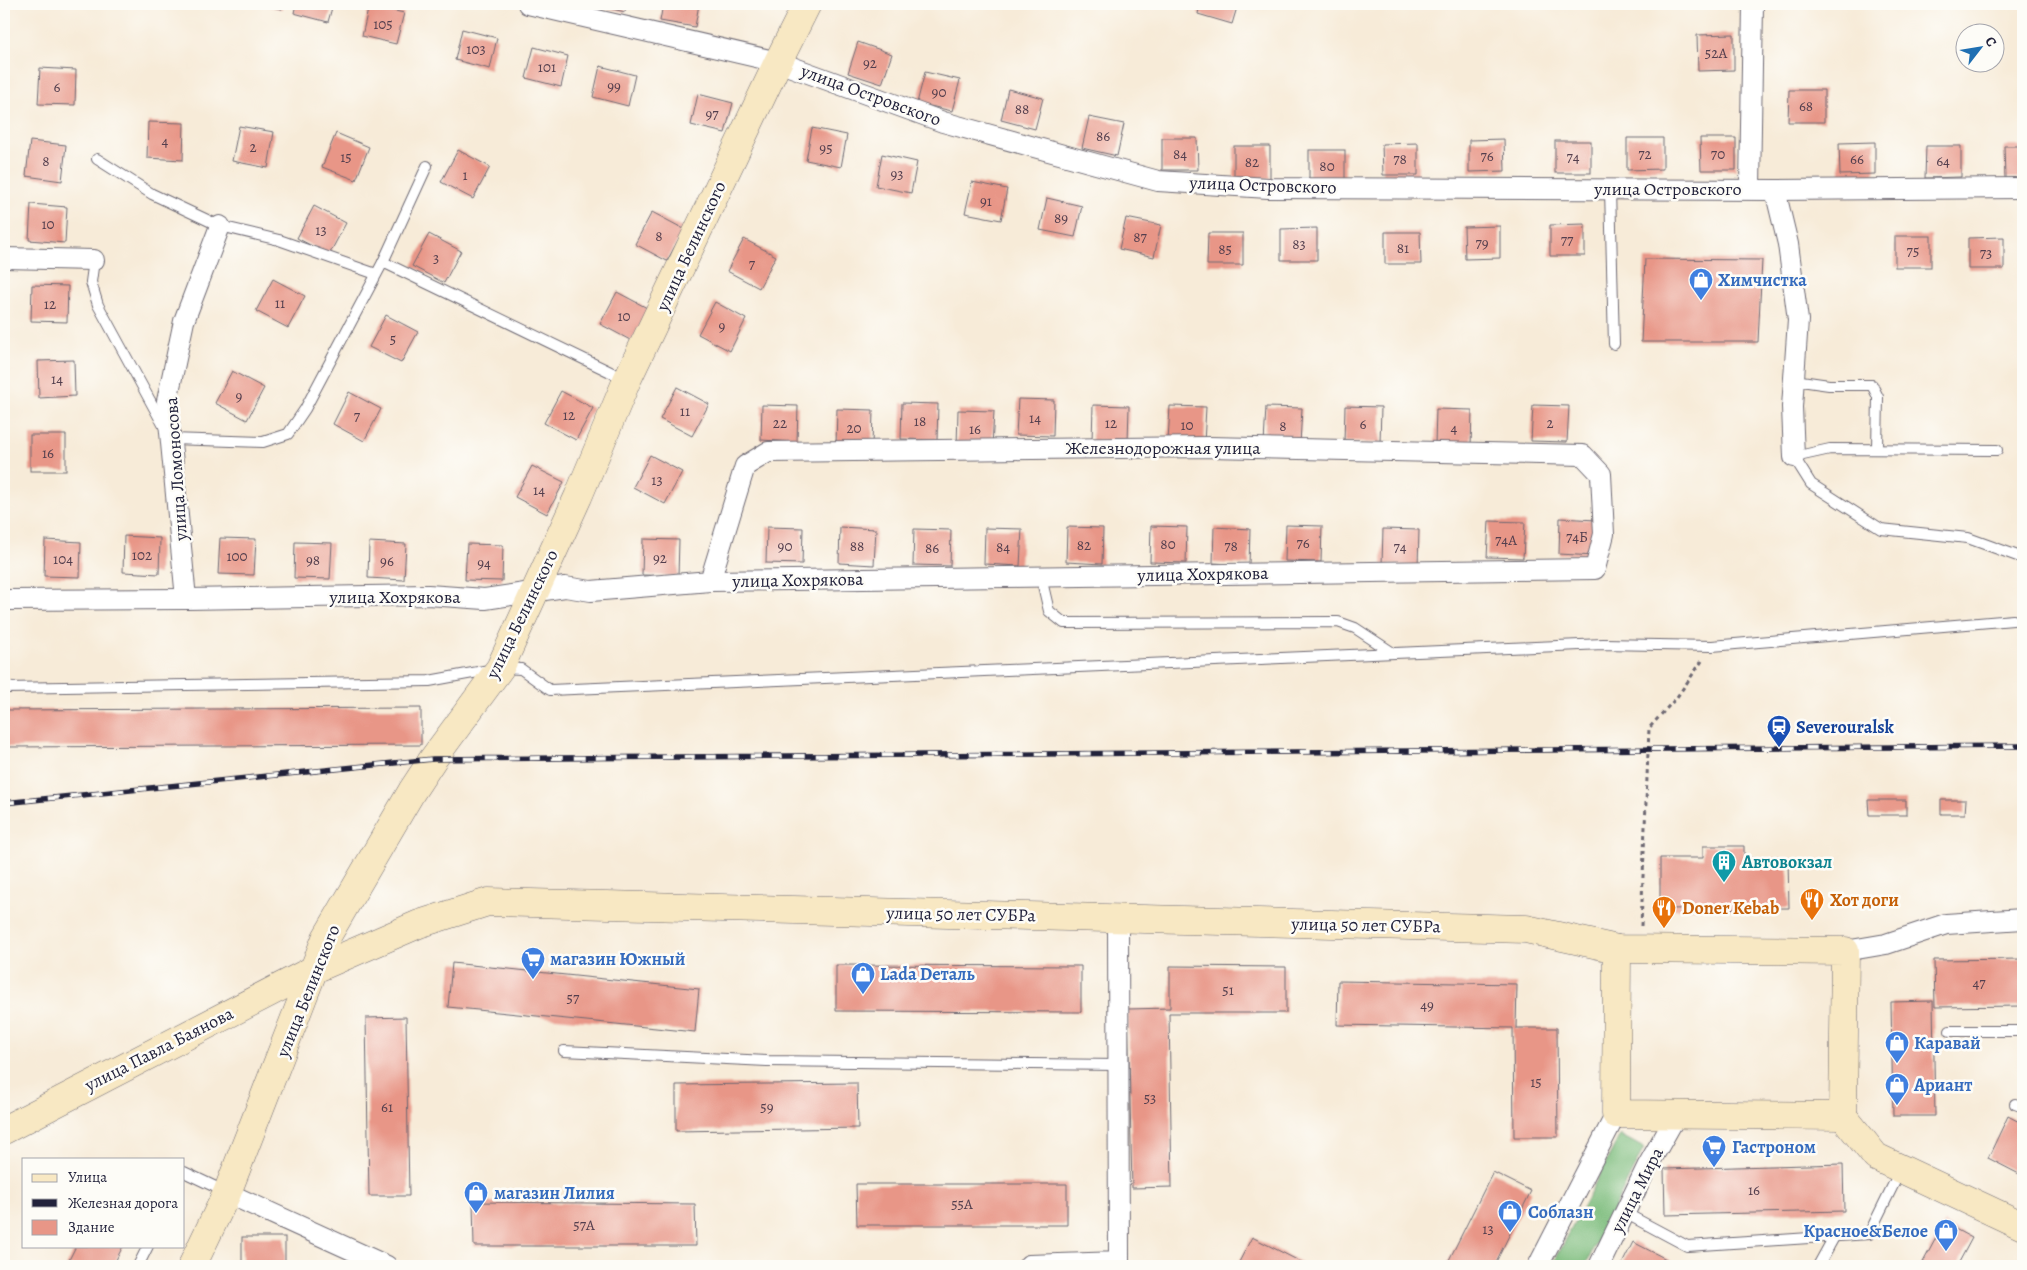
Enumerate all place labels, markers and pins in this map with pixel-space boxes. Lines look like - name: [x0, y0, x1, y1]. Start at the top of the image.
- shop icon: Химчистка: [1688, 267, 1714, 301]
- place label: Химчистка: [1718, 268, 1807, 292]
- station icon: Severouralsk: [1766, 714, 1792, 748]
- place label: Severouralsk: [1796, 715, 1895, 739]
- building icon: Автовокзал: [1711, 849, 1737, 883]
- place label: Автовокзал: [1741, 850, 1832, 874]
- restaurant icon: Хот доги: [1799, 887, 1825, 921]
- place label: Хот доги: [1830, 888, 1899, 912]
- restaurant icon: Doner Kebab: [1651, 895, 1677, 929]
- place label: Doner Kebab: [1682, 896, 1779, 920]
- supermarket icon: магазин Южный: [520, 946, 546, 980]
- place label: магазин Южный: [550, 947, 686, 971]
- shop icon: Lada Dеталь: [850, 961, 876, 995]
- place label: Lada Dеталь: [880, 962, 976, 986]
- shop icon: Каравай: [1884, 1030, 1910, 1064]
- place label: Каравай: [1914, 1031, 1981, 1055]
- shop icon: Ариант: [1884, 1072, 1910, 1106]
- place label: Ариант: [1913, 1073, 1973, 1097]
- supermarket icon: Гастроном: [1701, 1134, 1727, 1168]
- place label: Гастроном: [1732, 1135, 1816, 1159]
- shop icon: магазин Лилия: [463, 1180, 489, 1214]
- place label: магазин Лилия: [494, 1181, 615, 1205]
- shop icon: Соблазн: [1497, 1199, 1523, 1233]
- place label: Соблазн: [1528, 1200, 1594, 1224]
- shop icon: Красное&Белое: [1933, 1218, 1959, 1252]
- place label: Красное&Белое: [1803, 1219, 1928, 1243]

